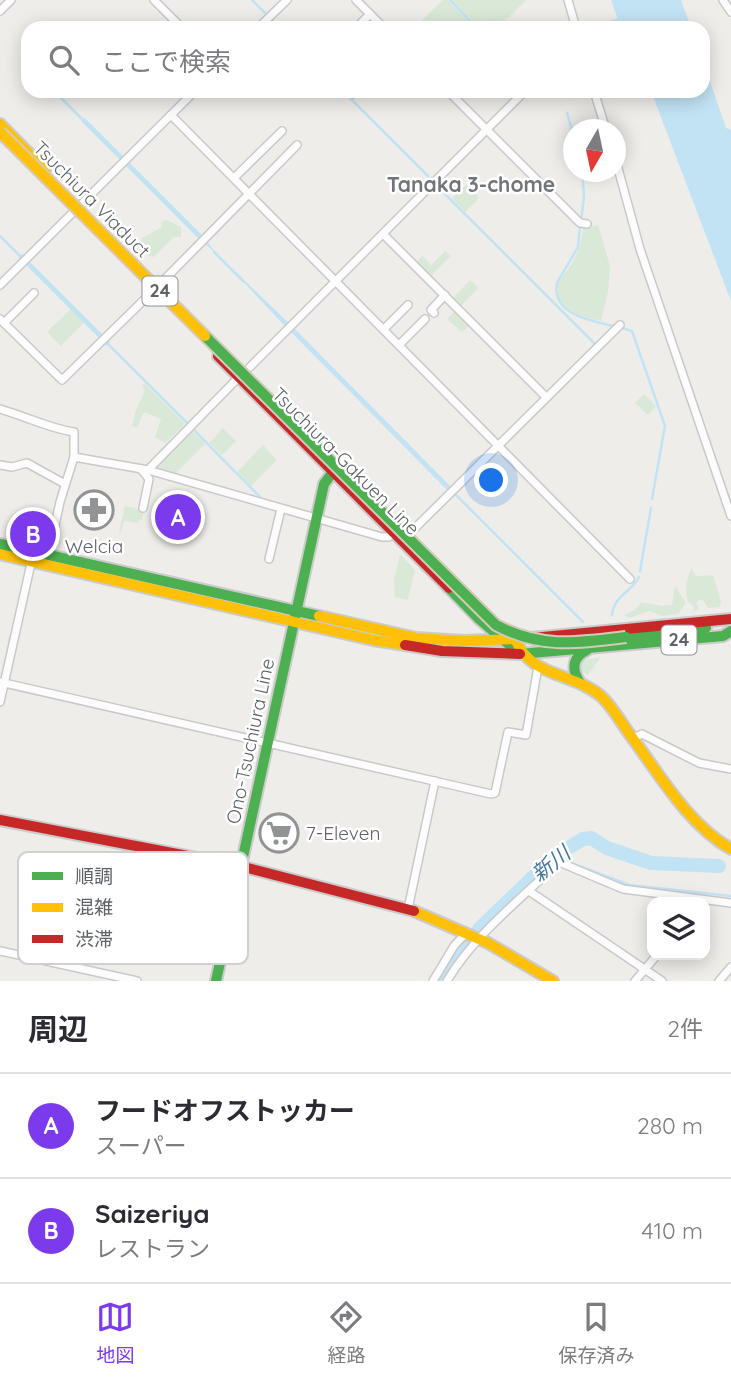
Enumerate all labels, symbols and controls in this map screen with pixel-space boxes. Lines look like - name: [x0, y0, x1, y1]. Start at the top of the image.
- search box: [21, 21, 710, 98]
- icon: search: [45, 41, 83, 79]
- text: ここで検索: [101, 45, 231, 78]
- north arrow: [563, 119, 626, 182]
- street label: Tsuchiura Viaduct: [29, 136, 155, 262]
- district label: Tanaka 3-chome: [387, 171, 555, 197]
- road number: 24: [142, 276, 178, 306]
- street label: Tsuchiura-Gakuen Line: [267, 382, 425, 540]
- your location: [474, 463, 508, 497]
- pharmacy icon: Welcia: [73, 489, 115, 531]
- pin: A: [155, 491, 201, 543]
- pin: B: [10, 508, 56, 560]
- place label: Welcia: [65, 534, 123, 558]
- road number: 24: [662, 626, 696, 654]
- street label: Ono-Tsuchiura Line: [221, 656, 279, 826]
- supermarket icon: 7-Eleven: [258, 812, 300, 854]
- place label: 7-Eleven: [306, 821, 380, 845]
- water label: 新川: [526, 839, 576, 887]
- legend: [18, 852, 248, 964]
- text: 順調: [75, 864, 113, 888]
- text: 混雑: [75, 895, 113, 919]
- map controls: [647, 897, 710, 960]
- button: layers: [647, 897, 710, 960]
- text: 渋滞: [75, 927, 113, 951]
- text: 周辺: [28, 1010, 88, 1048]
- text: 2件: [667, 1014, 703, 1043]
- text: フードオフストッカー: [95, 1094, 355, 1127]
- text: A: [44, 1111, 58, 1140]
- text: 280 m: [637, 1111, 703, 1140]
- text: スーパー: [95, 1131, 187, 1160]
- text: Saizeriya: [95, 1197, 210, 1230]
- text: B: [43, 1216, 59, 1245]
- text: 410 m: [642, 1216, 703, 1245]
- text: レストラン: [95, 1234, 210, 1263]
- tab: 地図: [96, 1298, 135, 1367]
- tab: 経路: [327, 1298, 366, 1367]
- tab: 保存済み: [558, 1298, 635, 1367]

